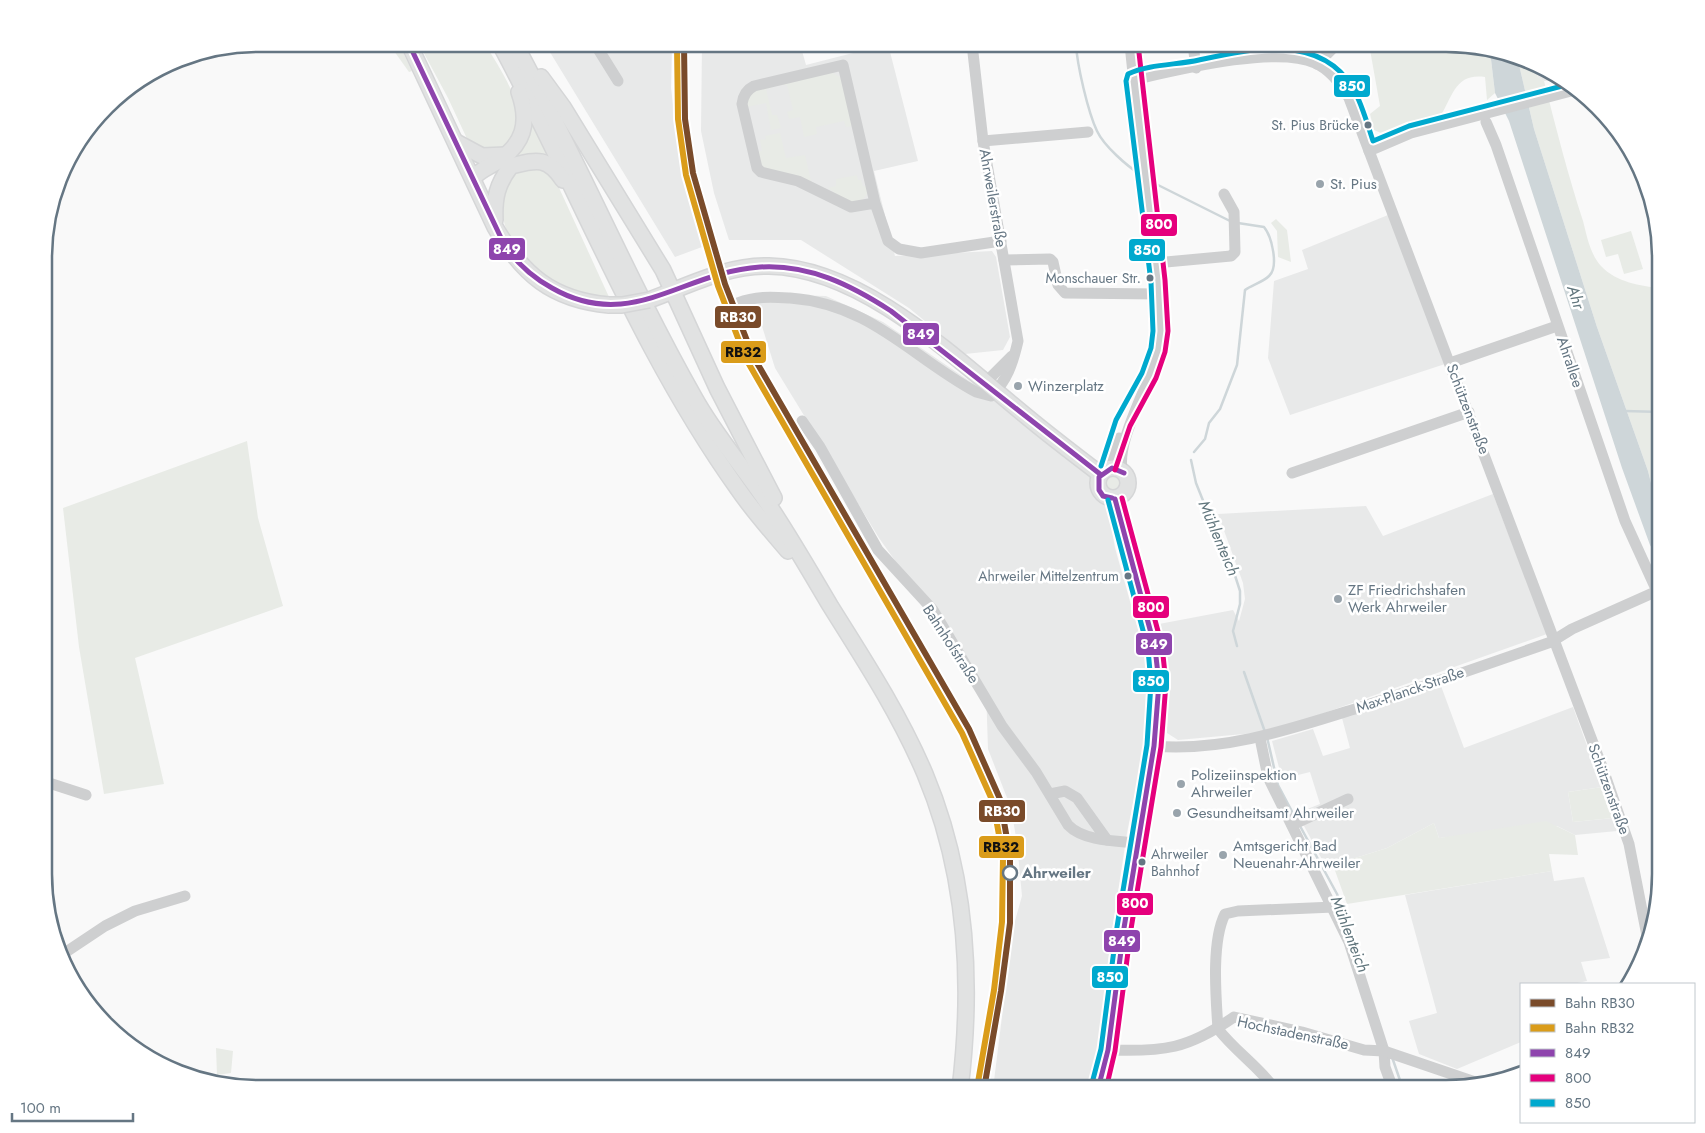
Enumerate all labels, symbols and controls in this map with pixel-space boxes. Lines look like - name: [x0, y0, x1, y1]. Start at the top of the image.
- line badge: 850: [1333, 74, 1371, 98]
- text: 850: [1338, 76, 1366, 96]
- place label: St. Pius Brücke: [1271, 115, 1359, 135]
- marker: St. Pius Brücke: [1363, 120, 1373, 130]
- street label: Ahrweilerstraße: [974, 147, 1013, 249]
- place label: St. Pius: [1330, 173, 1377, 195]
- marker: St. Pius: [1314, 178, 1326, 190]
- line badge: 800: [1140, 213, 1178, 237]
- text: 800: [1145, 214, 1173, 234]
- line badge: 849: [488, 237, 526, 261]
- line badge: 850: [1128, 238, 1166, 262]
- text: 849: [493, 239, 521, 259]
- text: 850: [1133, 240, 1161, 260]
- place label: Monschauer Str.: [1045, 268, 1141, 288]
- marker: Monschauer Str.: [1145, 273, 1155, 283]
- water label: Ahr: [1561, 281, 1591, 313]
- line badge: RB30: [714, 305, 762, 329]
- text: RB30: [720, 307, 756, 327]
- line badge: 849: [902, 322, 940, 346]
- text: 849: [907, 324, 935, 344]
- street label: Ahrallee: [1551, 334, 1589, 391]
- line badge: RB32: [720, 340, 767, 364]
- text: RB32: [725, 342, 761, 362]
- street label: Schützenstraße: [1441, 361, 1495, 458]
- place label: Winzerplatz: [1028, 375, 1104, 397]
- marker: Winzerplatz: [1012, 380, 1024, 392]
- water label: Mühlenteich: [1193, 497, 1245, 579]
- place label: Ahrweiler Mittelzentrum: [978, 566, 1119, 586]
- marker: Ahrweiler Mittelzentrum: [1123, 571, 1133, 581]
- place label: ZF Friedrichshafen Werk Ahrweiler: [1348, 579, 1466, 618]
- marker: ZF Friedrichshafen Werk Ahrweiler: [1332, 593, 1344, 605]
- line badge: 800: [1132, 595, 1170, 619]
- text: 800: [1137, 597, 1165, 617]
- street label: Bahnhofstraße: [917, 600, 985, 688]
- line badge: 849: [1135, 632, 1173, 656]
- text: 849: [1140, 634, 1168, 654]
- street label: Max-Planck-Straße: [1353, 661, 1467, 719]
- line badge: 850: [1132, 669, 1170, 693]
- text: 850: [1137, 671, 1165, 691]
- street label: Schützenstraße: [1582, 740, 1636, 838]
- place label: Polizeiinspektion Ahrweiler: [1191, 764, 1297, 803]
- marker: Polizeiinspektion Ahrweiler: [1175, 778, 1187, 790]
- line badge: RB30: [978, 799, 1026, 823]
- text: RB30: [984, 801, 1020, 821]
- place label: Gesundheitsamt Ahrweiler: [1187, 802, 1355, 824]
- marker: Gesundheitsamt Ahrweiler: [1171, 807, 1183, 819]
- line badge: RB32: [978, 835, 1025, 859]
- place label: Amtsgericht Bad Neuenahr-Ahrweiler: [1233, 835, 1361, 874]
- text: RB32: [983, 837, 1019, 857]
- place label: Ahrweiler Bahnhof: [1151, 844, 1208, 881]
- marker: Amtsgericht Bad Neuenahr-Ahrweiler: [1217, 849, 1229, 861]
- marker: Ahrweiler Bahnhof: [1137, 857, 1147, 867]
- place label: Ahrweiler: [1021, 862, 1092, 884]
- marker: Ahrweiler: [1002, 865, 1018, 881]
- line badge: 800: [1116, 892, 1154, 916]
- text: 800: [1121, 893, 1149, 913]
- water label: Mühlenteich: [1325, 893, 1375, 975]
- line badge: 849: [1103, 929, 1141, 953]
- text: 849: [1108, 931, 1136, 951]
- line badge: 850: [1091, 965, 1129, 989]
- text: 850: [1096, 967, 1124, 987]
- legend: [1520, 983, 1695, 1123]
- text: Bahn RB30: [1565, 992, 1635, 1014]
- street label: Hochstadenstraße: [1235, 1010, 1351, 1056]
- text: Bahn RB32: [1565, 1017, 1634, 1039]
- text: 849: [1565, 1042, 1591, 1064]
- text: 800: [1565, 1067, 1591, 1089]
- scale bar: [12, 1090, 134, 1122]
- text: 850: [1565, 1092, 1591, 1114]
- text: 100 m: [20, 1097, 61, 1119]

